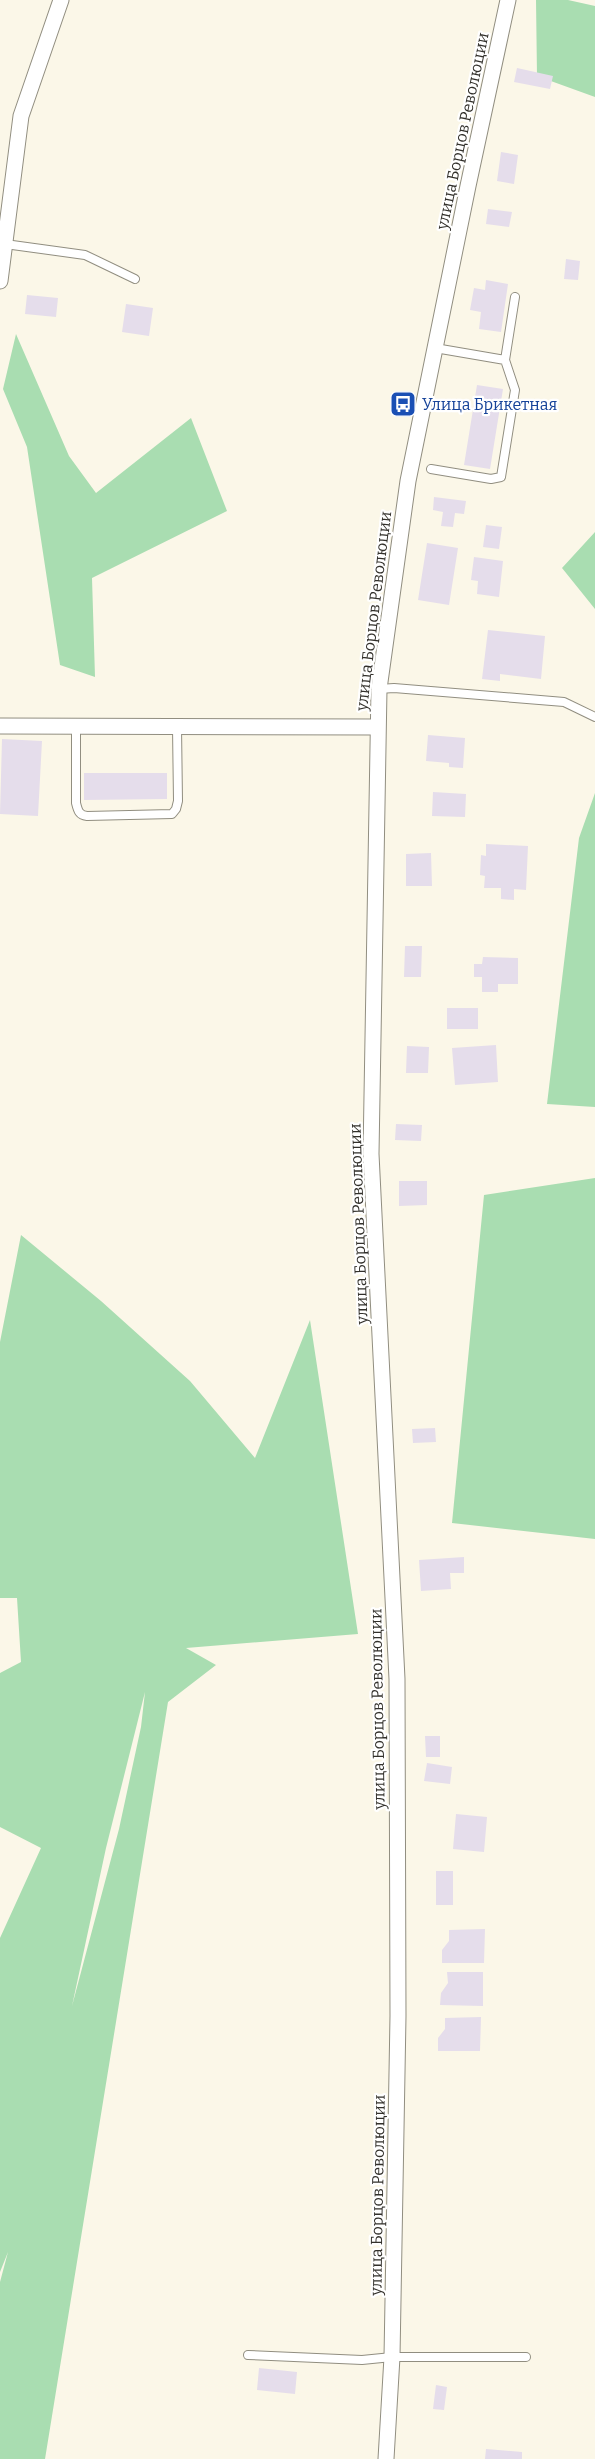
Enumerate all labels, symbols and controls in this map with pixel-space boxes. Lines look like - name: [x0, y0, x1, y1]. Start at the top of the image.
- street label: улица Борцов Революции: [432, 31, 493, 232]
- bus stop icon: Улица Брикетная: [388, 389, 418, 419]
- place label: Улица Брикетная: [422, 395, 557, 414]
- street label: улица Борцов Революции: [352, 510, 395, 713]
- street label: улица Борцов Революции: [345, 1123, 372, 1326]
- street label: улица Борцов Революции: [366, 1608, 389, 1811]
- street label: улица Борцов Революции: [366, 2094, 389, 2297]

